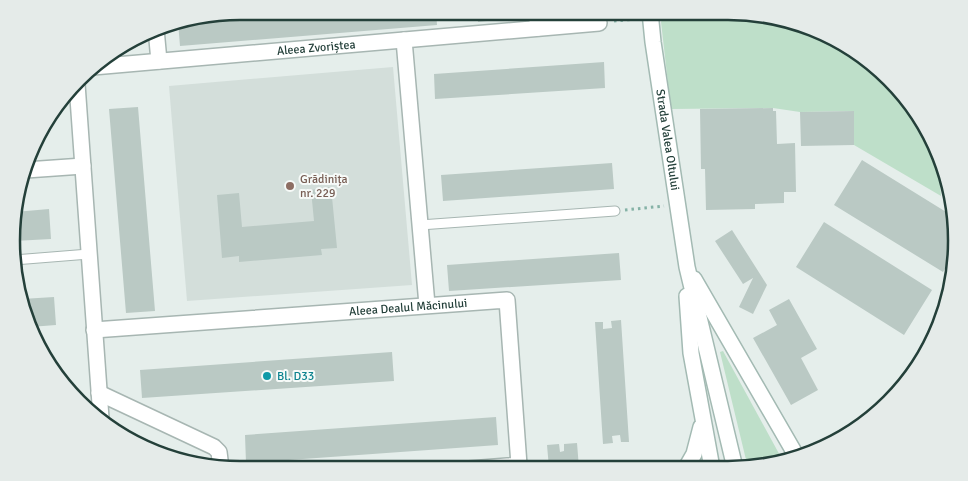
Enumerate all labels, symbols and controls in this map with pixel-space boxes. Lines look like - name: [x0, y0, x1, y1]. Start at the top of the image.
- street label: Aleea Zvoriștea: [276, 37, 356, 59]
- street label: Strada Valea Oltului: [652, 88, 682, 191]
- place label: Grădinița nr. 229: [300, 172, 348, 201]
- marker: Grădinița nr. 229: [284, 180, 296, 192]
- street label: Aleea Dealul Măcinului: [349, 296, 468, 319]
- place label: Bl. D33: [277, 369, 314, 384]
- marker: Bl. D33: [261, 370, 273, 382]

